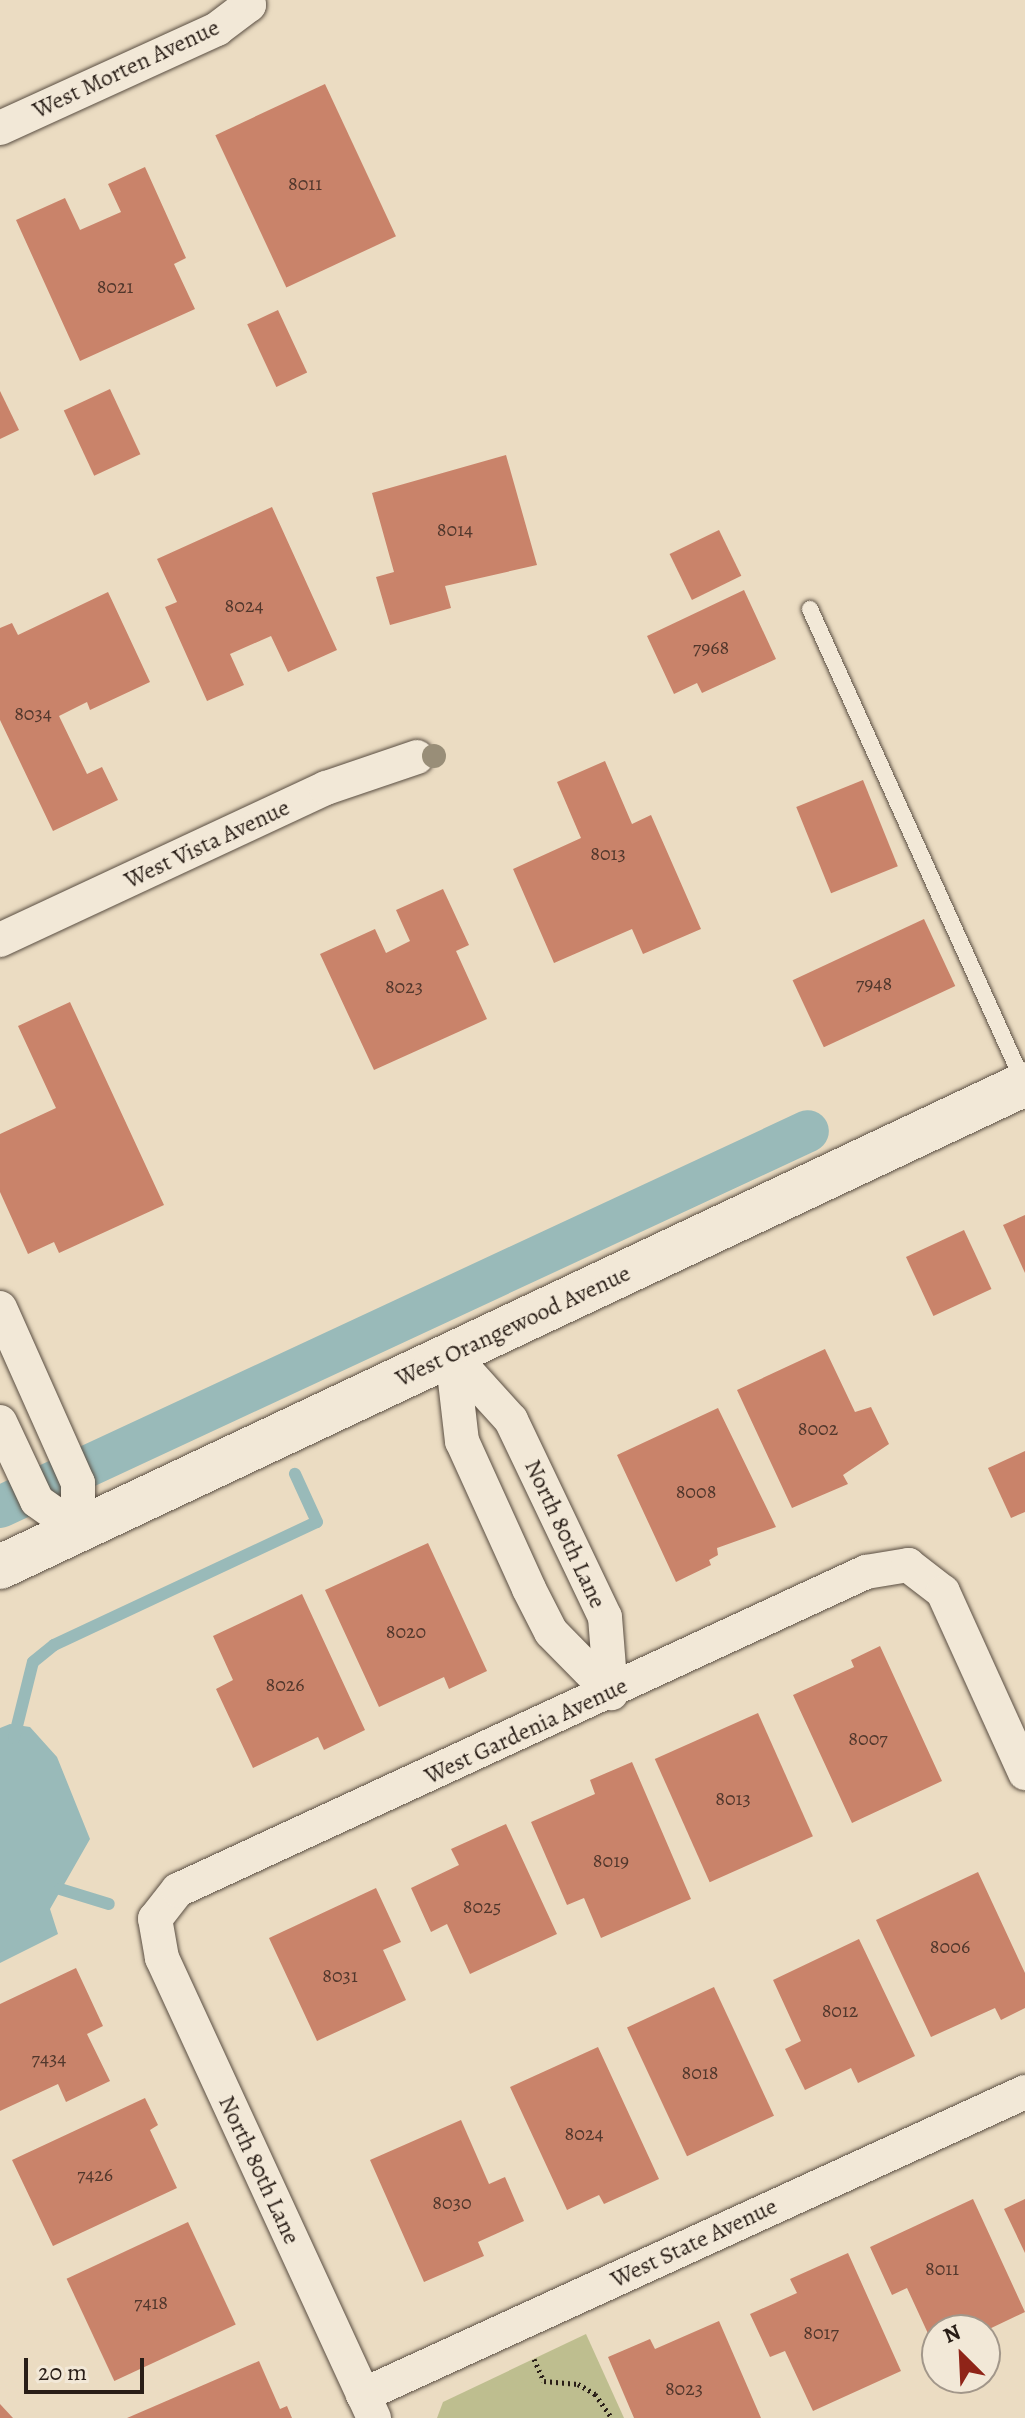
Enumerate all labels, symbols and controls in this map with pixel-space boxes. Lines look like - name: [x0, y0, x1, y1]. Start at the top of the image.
- street label: West Morten Avenue: [28, 13, 224, 125]
- house number: 8011: [288, 171, 322, 195]
- house number: 8021: [97, 274, 133, 298]
- house number: 8014: [437, 517, 473, 541]
- house number: 8024: [225, 593, 263, 617]
- house number: 7968: [693, 635, 729, 659]
- house number: 8034: [14, 701, 52, 725]
- street label: West Vista Avenue: [120, 793, 294, 895]
- house number: 8013: [590, 841, 626, 865]
- house number: 7948: [856, 971, 892, 995]
- house number: 8023: [385, 974, 423, 998]
- street label: West Orangewood Avenue: [391, 1259, 635, 1393]
- house number: 8002: [798, 1416, 838, 1440]
- street label: North 80th Lane: [518, 1455, 612, 1613]
- house number: 8008: [676, 1479, 716, 1503]
- house number: 8020: [386, 1619, 426, 1643]
- street label: West Gardenia Avenue: [420, 1671, 632, 1791]
- house number: 8026: [265, 1672, 305, 1696]
- house number: 8007: [848, 1726, 888, 1750]
- house number: 8013: [715, 1786, 751, 1810]
- house number: 8019: [593, 1848, 629, 1872]
- house number: 8025: [463, 1894, 501, 1918]
- house number: 8006: [930, 1934, 970, 1958]
- house number: 8031: [322, 1963, 358, 1987]
- house number: 8012: [822, 1998, 858, 2022]
- house number: 7434: [32, 2046, 66, 2070]
- house number: 8018: [682, 2060, 718, 2084]
- street label: North 80th Lane: [212, 2091, 306, 2249]
- house number: 8024: [565, 2121, 603, 2145]
- house number: 7426: [77, 2162, 113, 2186]
- house number: 8030: [432, 2190, 472, 2214]
- street label: West State Avenue: [606, 2192, 782, 2294]
- house number: 8011: [925, 2256, 959, 2280]
- house number: 7418: [134, 2290, 168, 2314]
- north arrow: [921, 2314, 1001, 2394]
- text: N: [939, 2317, 965, 2351]
- house number: 8017: [803, 2320, 839, 2344]
- scale bar: [28, 2342, 148, 2392]
- text: 20 m: [38, 2356, 87, 2388]
- house number: 8023: [665, 2376, 703, 2400]

